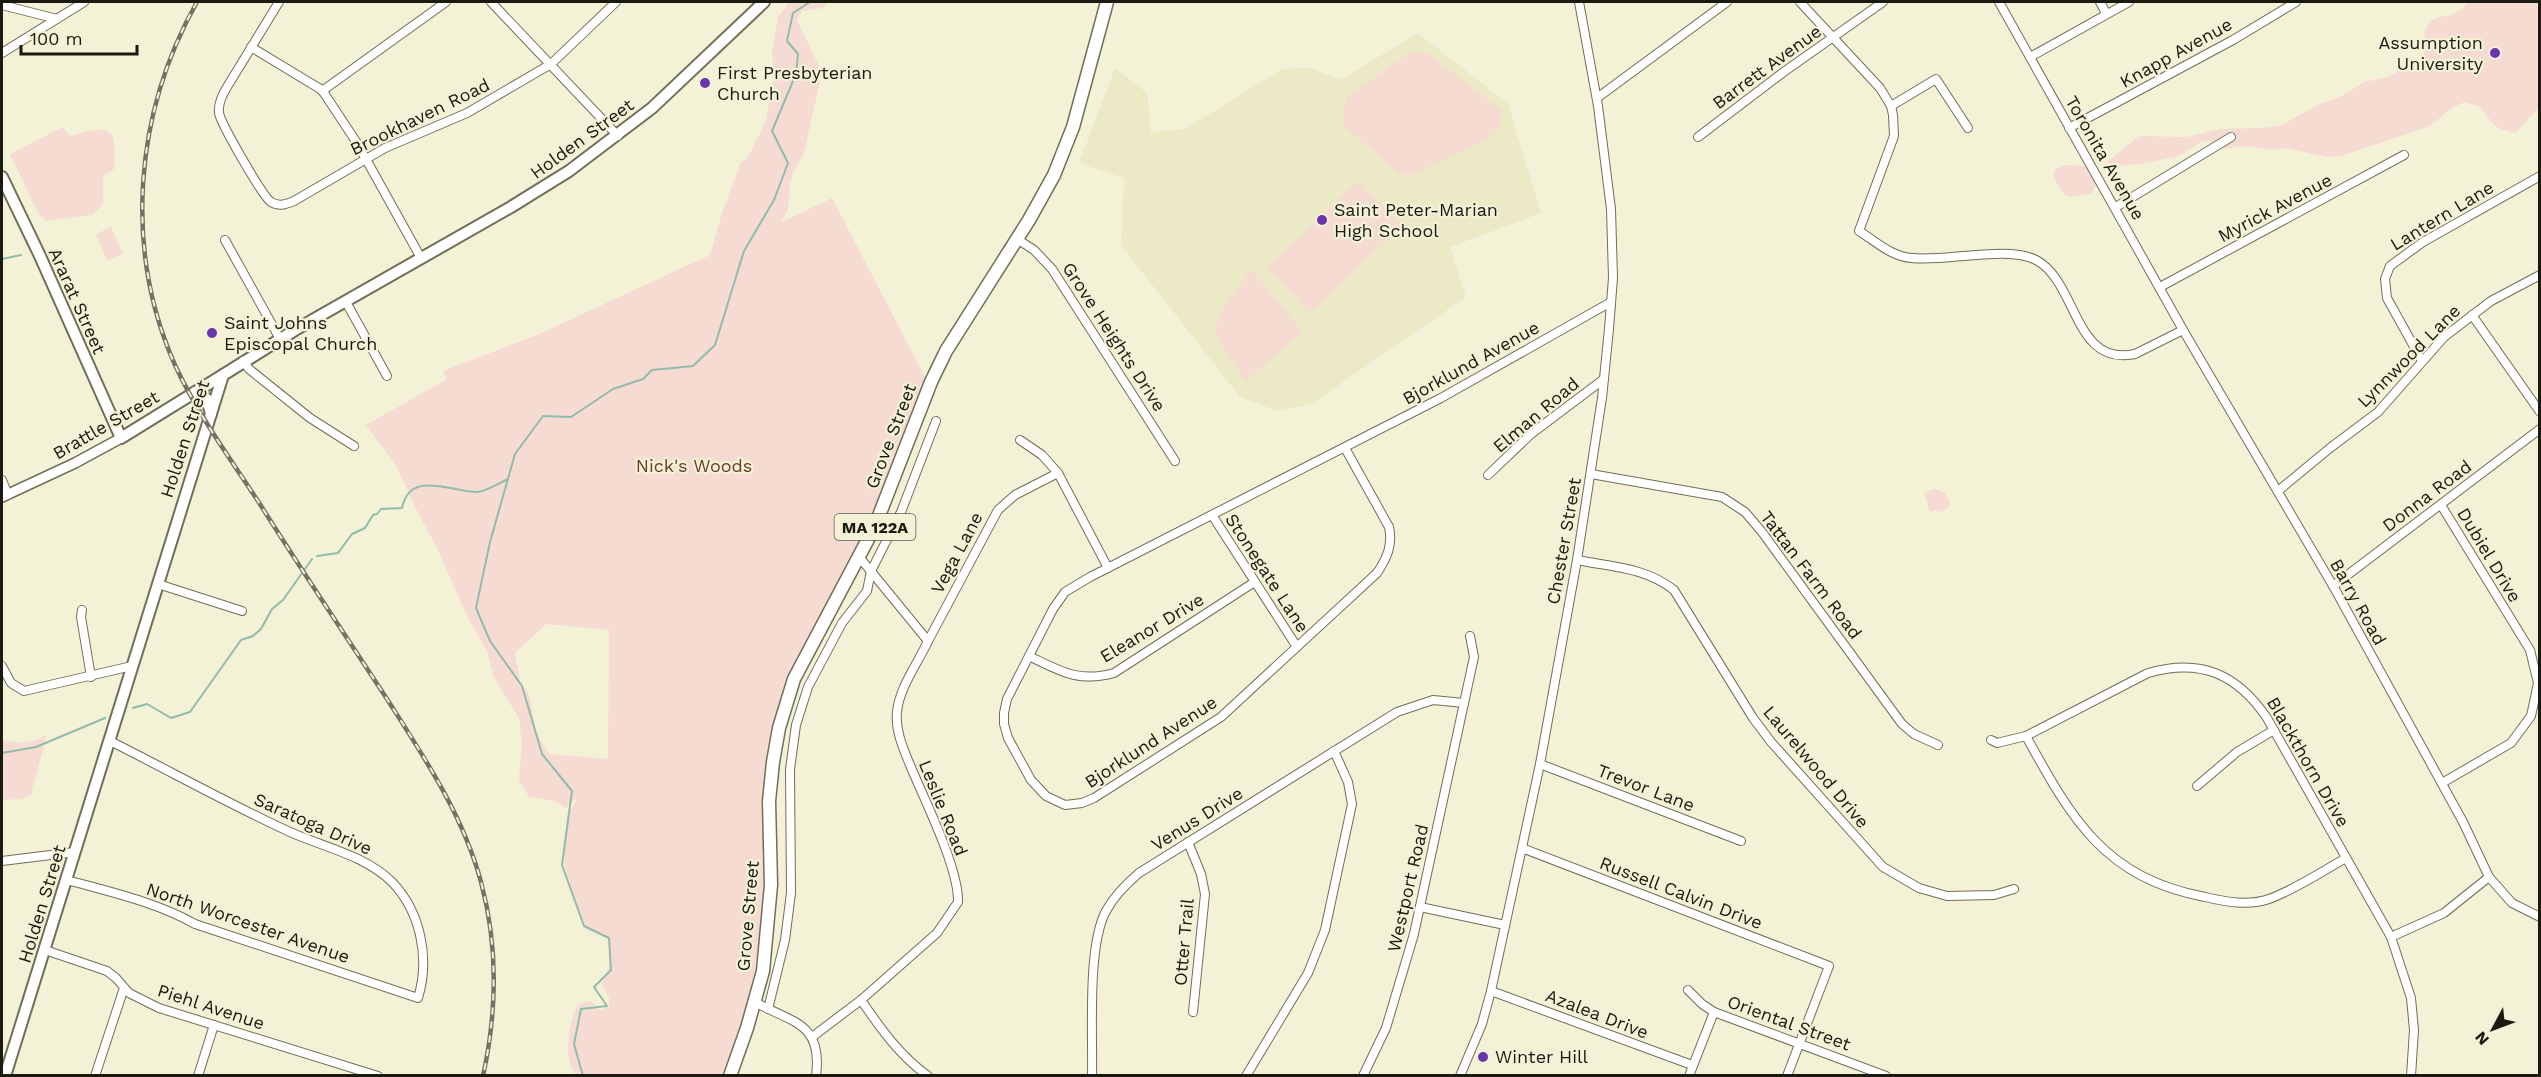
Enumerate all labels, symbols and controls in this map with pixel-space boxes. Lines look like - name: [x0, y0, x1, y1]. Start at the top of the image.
- street label: Knapp Avenue: [2116, 13, 2235, 92]
- scale bar: [21, 18, 136, 56]
- street label: Barrett Avenue: [1708, 20, 1825, 113]
- text: 100 m: [30, 28, 83, 49]
- place label: Assumption University: [2379, 32, 2484, 74]
- marker: Assumption University: [2488, 46, 2502, 60]
- place label: First Presbyterian Church: [717, 62, 873, 104]
- street label: Brookhaven Road: [347, 74, 493, 159]
- marker: First Presbyterian Church: [698, 76, 712, 90]
- street label: Toronita Avenue: [2061, 92, 2149, 224]
- street label: Holden Street: [526, 94, 638, 183]
- street label: Myrick Avenue: [2214, 169, 2335, 246]
- street label: Lantern Lane: [2386, 176, 2497, 255]
- place label: Saint Peter-Marian High School: [1334, 199, 1498, 241]
- marker: Saint Peter-Marian High School: [1315, 213, 1329, 227]
- street label: Ararat Street: [45, 244, 110, 358]
- street label: Grove Heights Drive: [1058, 258, 1170, 415]
- street label: Lynnwood Lane: [2353, 300, 2464, 411]
- place label: Saint Johns Episcopal Church: [224, 312, 377, 354]
- street label: Bjorklund Avenue: [1399, 316, 1543, 409]
- marker: Saint Johns Episcopal Church: [205, 326, 219, 340]
- street label: Elman Road: [1488, 373, 1583, 457]
- street label: Holden Street: [156, 377, 214, 500]
- street label: Grove Street: [861, 380, 920, 491]
- street label: Brattle Street: [49, 386, 163, 463]
- park label: Nick's Woods: [636, 455, 752, 476]
- street label: Donna Road: [2378, 455, 2475, 536]
- street label: Chester Street: [1542, 475, 1585, 606]
- street label: Dubiel Drive: [2453, 504, 2526, 606]
- street label: Tattan Farm Road: [1756, 506, 1866, 643]
- street label: Vega Lane: [926, 508, 987, 597]
- street label: Stonegate Lane: [1221, 509, 1314, 636]
- road number: MA 122A: [834, 514, 916, 540]
- street label: Barry Road: [2326, 555, 2391, 649]
- street label: Eleanor Drive: [1096, 588, 1207, 667]
- street label: Bjorklund Avenue: [1081, 691, 1221, 792]
- street label: Blackthorn Drive: [2263, 693, 2354, 830]
- street label: Laurelwood Drive: [1759, 701, 1874, 832]
- street label: Leslie Road: [915, 757, 972, 859]
- street label: Trevor Lane: [1595, 759, 1698, 816]
- street label: Venus Drive: [1147, 782, 1246, 855]
- street label: Saratoga Drive: [251, 788, 376, 859]
- street label: Westport Road: [1383, 822, 1432, 954]
- street label: Holden Street: [14, 842, 70, 966]
- street label: Russell Calvin Drive: [1597, 852, 1766, 933]
- street label: Grove Street: [732, 859, 763, 972]
- street label: North Worcester Avenue: [144, 878, 353, 967]
- street label: Otter Trail: [1169, 897, 1198, 986]
- street label: Piehl Avenue: [155, 979, 267, 1034]
- street label: Azalea Drive: [1543, 984, 1651, 1043]
- street label: Oriental Street: [1725, 990, 1854, 1055]
- north arrow: [2463, 999, 2523, 1059]
- text: N: [2471, 1028, 2493, 1049]
- place label: Winter Hill: [1495, 1046, 1589, 1067]
- marker: Winter Hill: [1476, 1050, 1490, 1064]

